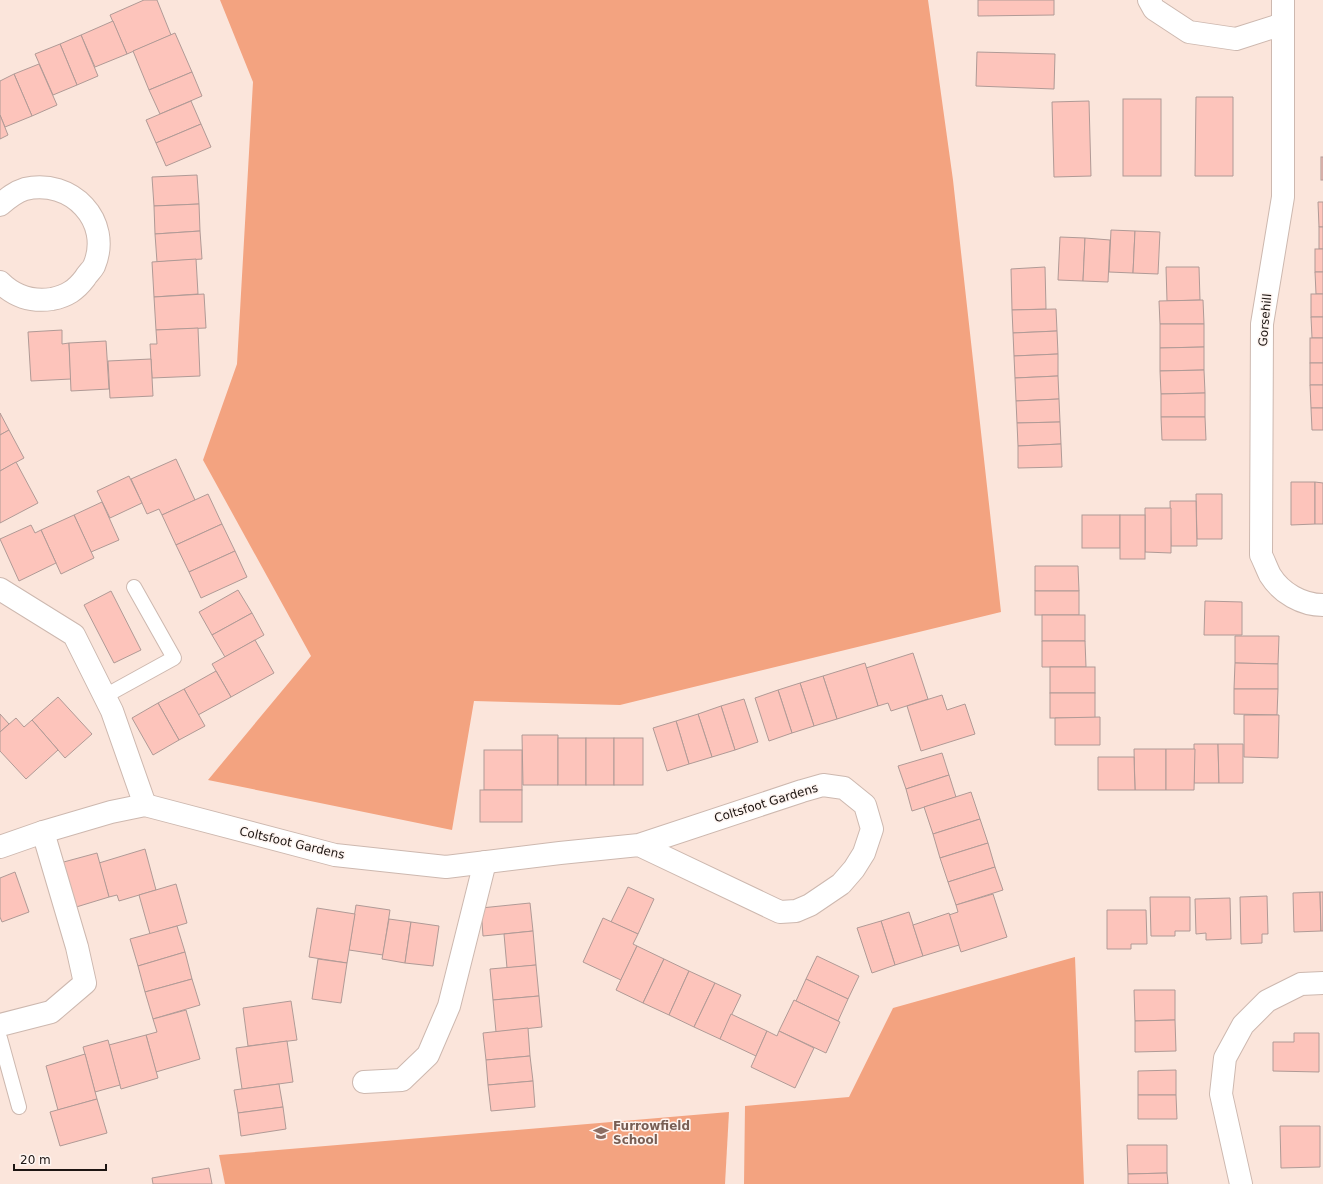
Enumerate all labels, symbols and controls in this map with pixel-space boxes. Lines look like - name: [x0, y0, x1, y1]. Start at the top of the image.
- street label: Gorsehill: [1256, 293, 1274, 347]
- street label: Coltsfoot Gardens: [712, 781, 820, 825]
- street label: Coltsfoot Gardens: [238, 824, 346, 862]
- place label: Furrowfield School: [613, 1119, 690, 1147]
- school or university icon: Furrowfield School: [592, 1124, 610, 1142]
- scale bar: [14, 1146, 106, 1172]
- text: 20 m: [20, 1153, 51, 1167]

